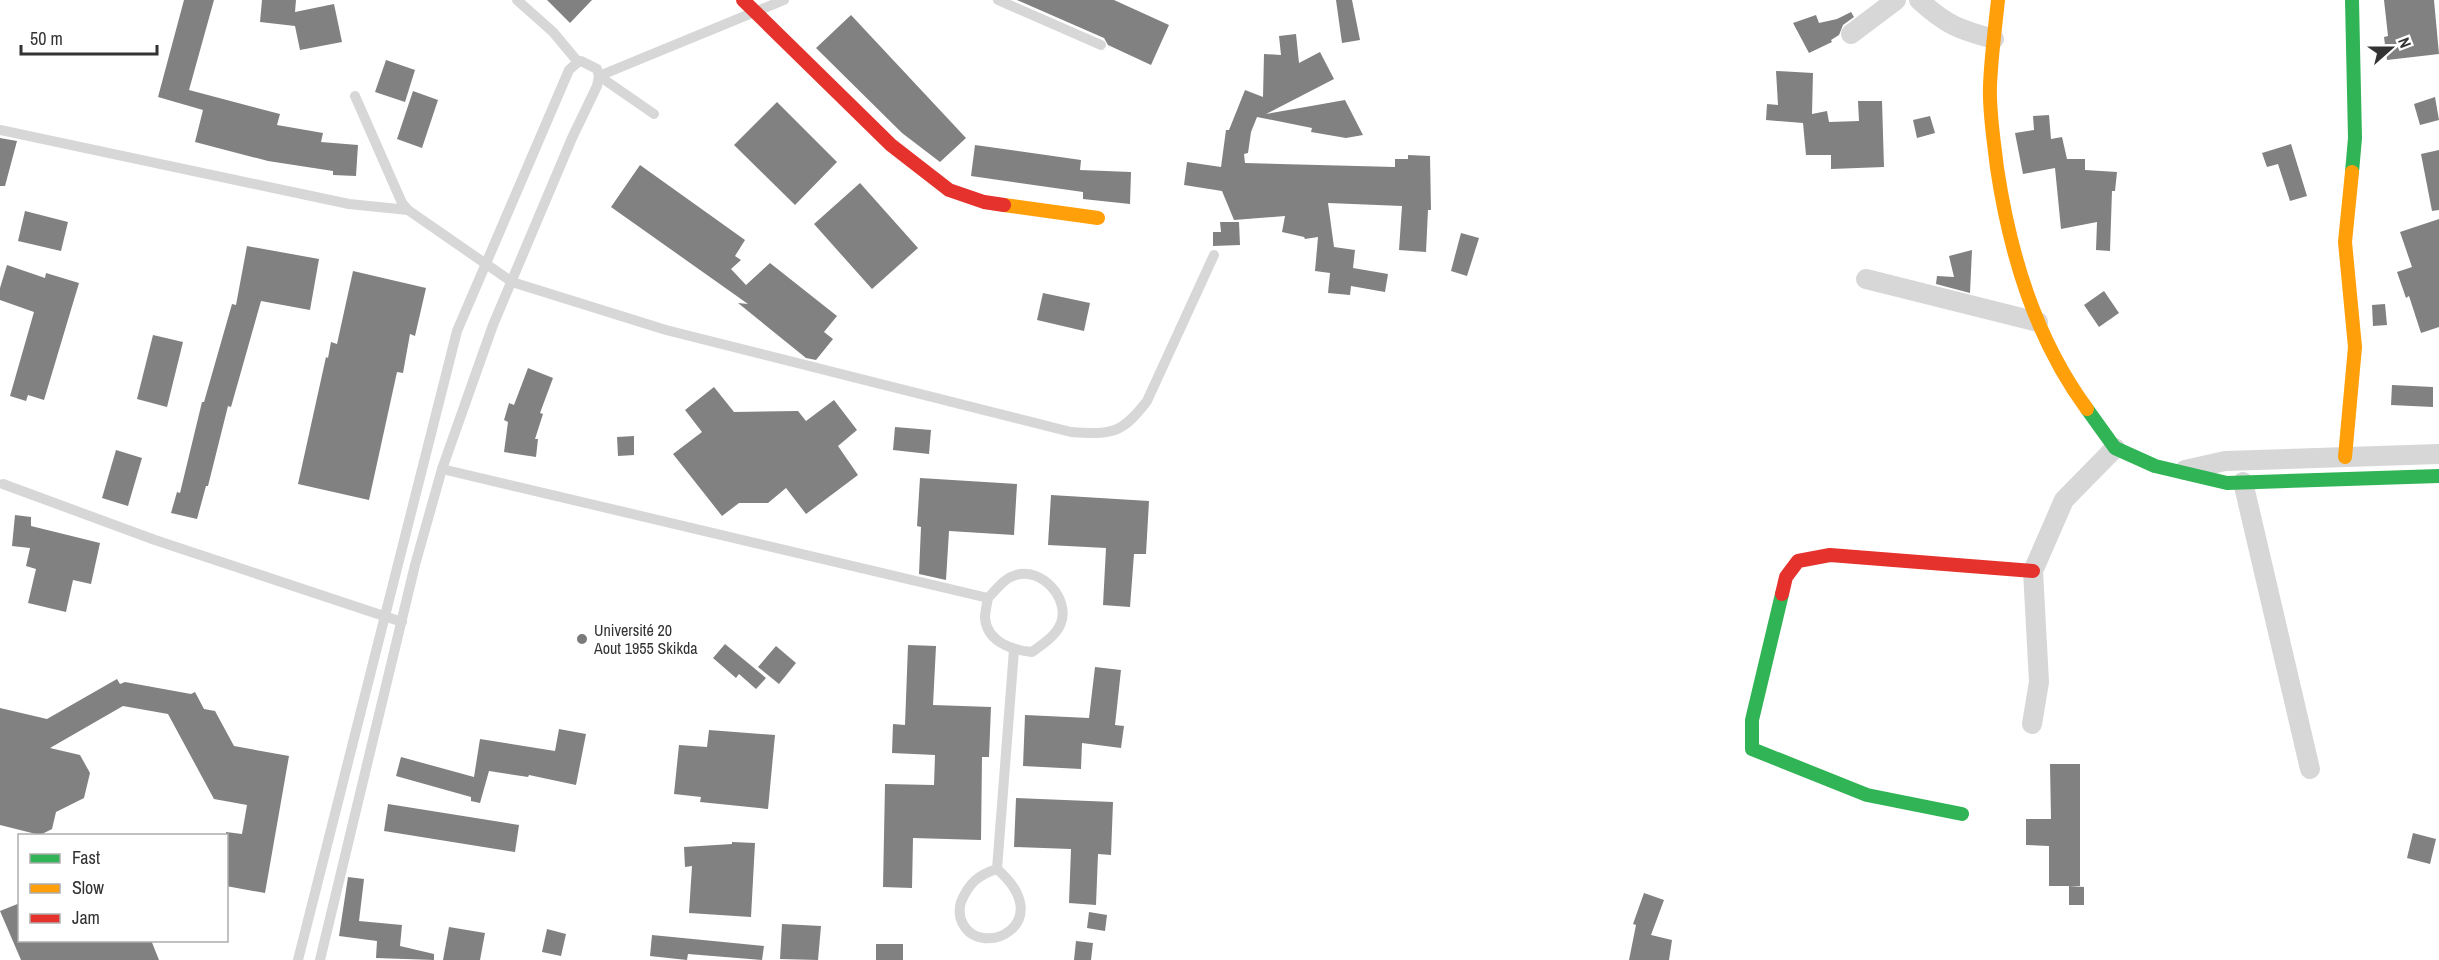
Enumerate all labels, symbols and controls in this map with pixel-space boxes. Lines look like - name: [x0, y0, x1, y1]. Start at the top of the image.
- scale bar: [21, 18, 158, 56]
- north arrow: [2361, 18, 2421, 78]
- text: 50 m: [30, 26, 63, 51]
- text: N: [2393, 34, 2417, 51]
- place label: Université 20 Aout 1955 Skikda: [593, 619, 698, 659]
- marker: Université 20 Aout 1955 Skikda: [575, 632, 589, 646]
- legend: [18, 834, 228, 942]
- text: Fast: [72, 845, 100, 870]
- text: Slow: [72, 875, 104, 900]
- text: Jam: [72, 905, 100, 930]

